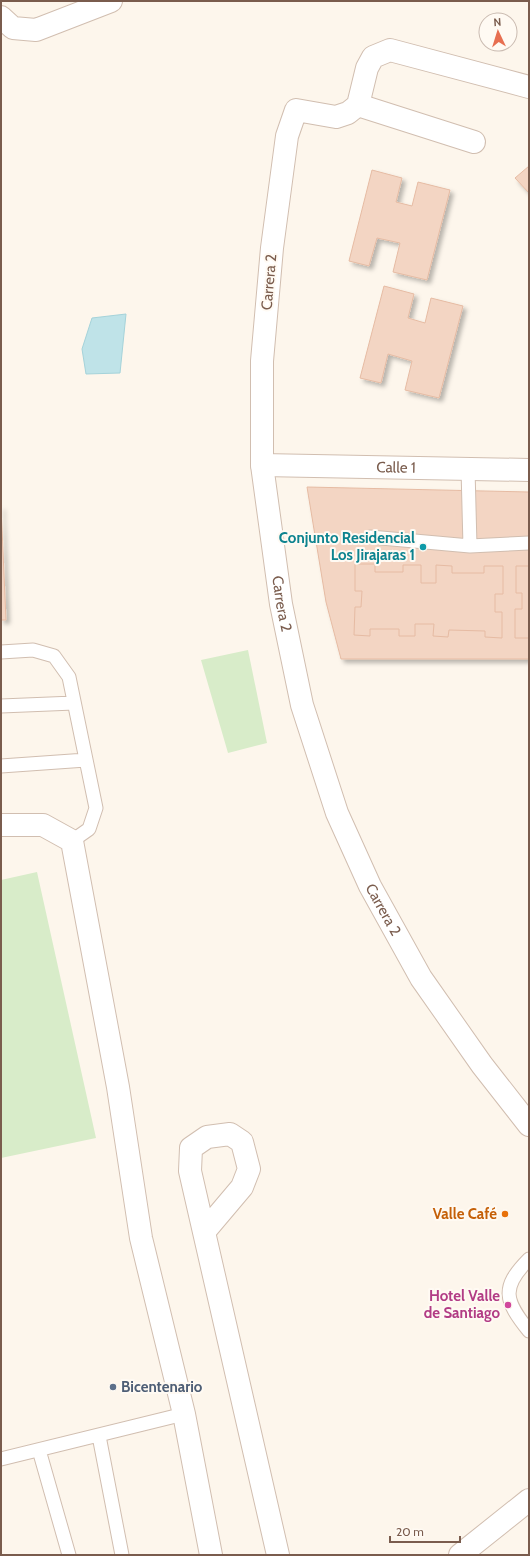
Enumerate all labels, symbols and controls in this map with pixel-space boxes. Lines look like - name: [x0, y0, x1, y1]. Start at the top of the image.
- north arrow: [478, 12, 518, 52]
- text: N: [493, 15, 502, 29]
- street label: Carrera 2: [258, 253, 280, 311]
- street label: Calle 1: [376, 458, 416, 477]
- place label: Conjunto Residencial Los Jirajaras 1: [279, 529, 415, 564]
- marker: Conjunto Residencial Los Jirajaras 1: [418, 542, 428, 552]
- street label: Carrera 2: [268, 575, 296, 633]
- street label: Carrera 2: [362, 881, 405, 939]
- place label: Valle Café: [433, 1205, 497, 1223]
- marker: Valle Café: [500, 1209, 510, 1219]
- place label: Hotel Valle de Santiago: [424, 1287, 500, 1322]
- marker: Hotel Valle de Santiago: [503, 1300, 513, 1310]
- place label: Bicentenario: [121, 1378, 203, 1396]
- marker: Bicentenario: [108, 1382, 118, 1392]
- scale bar: [390, 1518, 460, 1544]
- text: 20 m: [396, 1524, 424, 1539]

